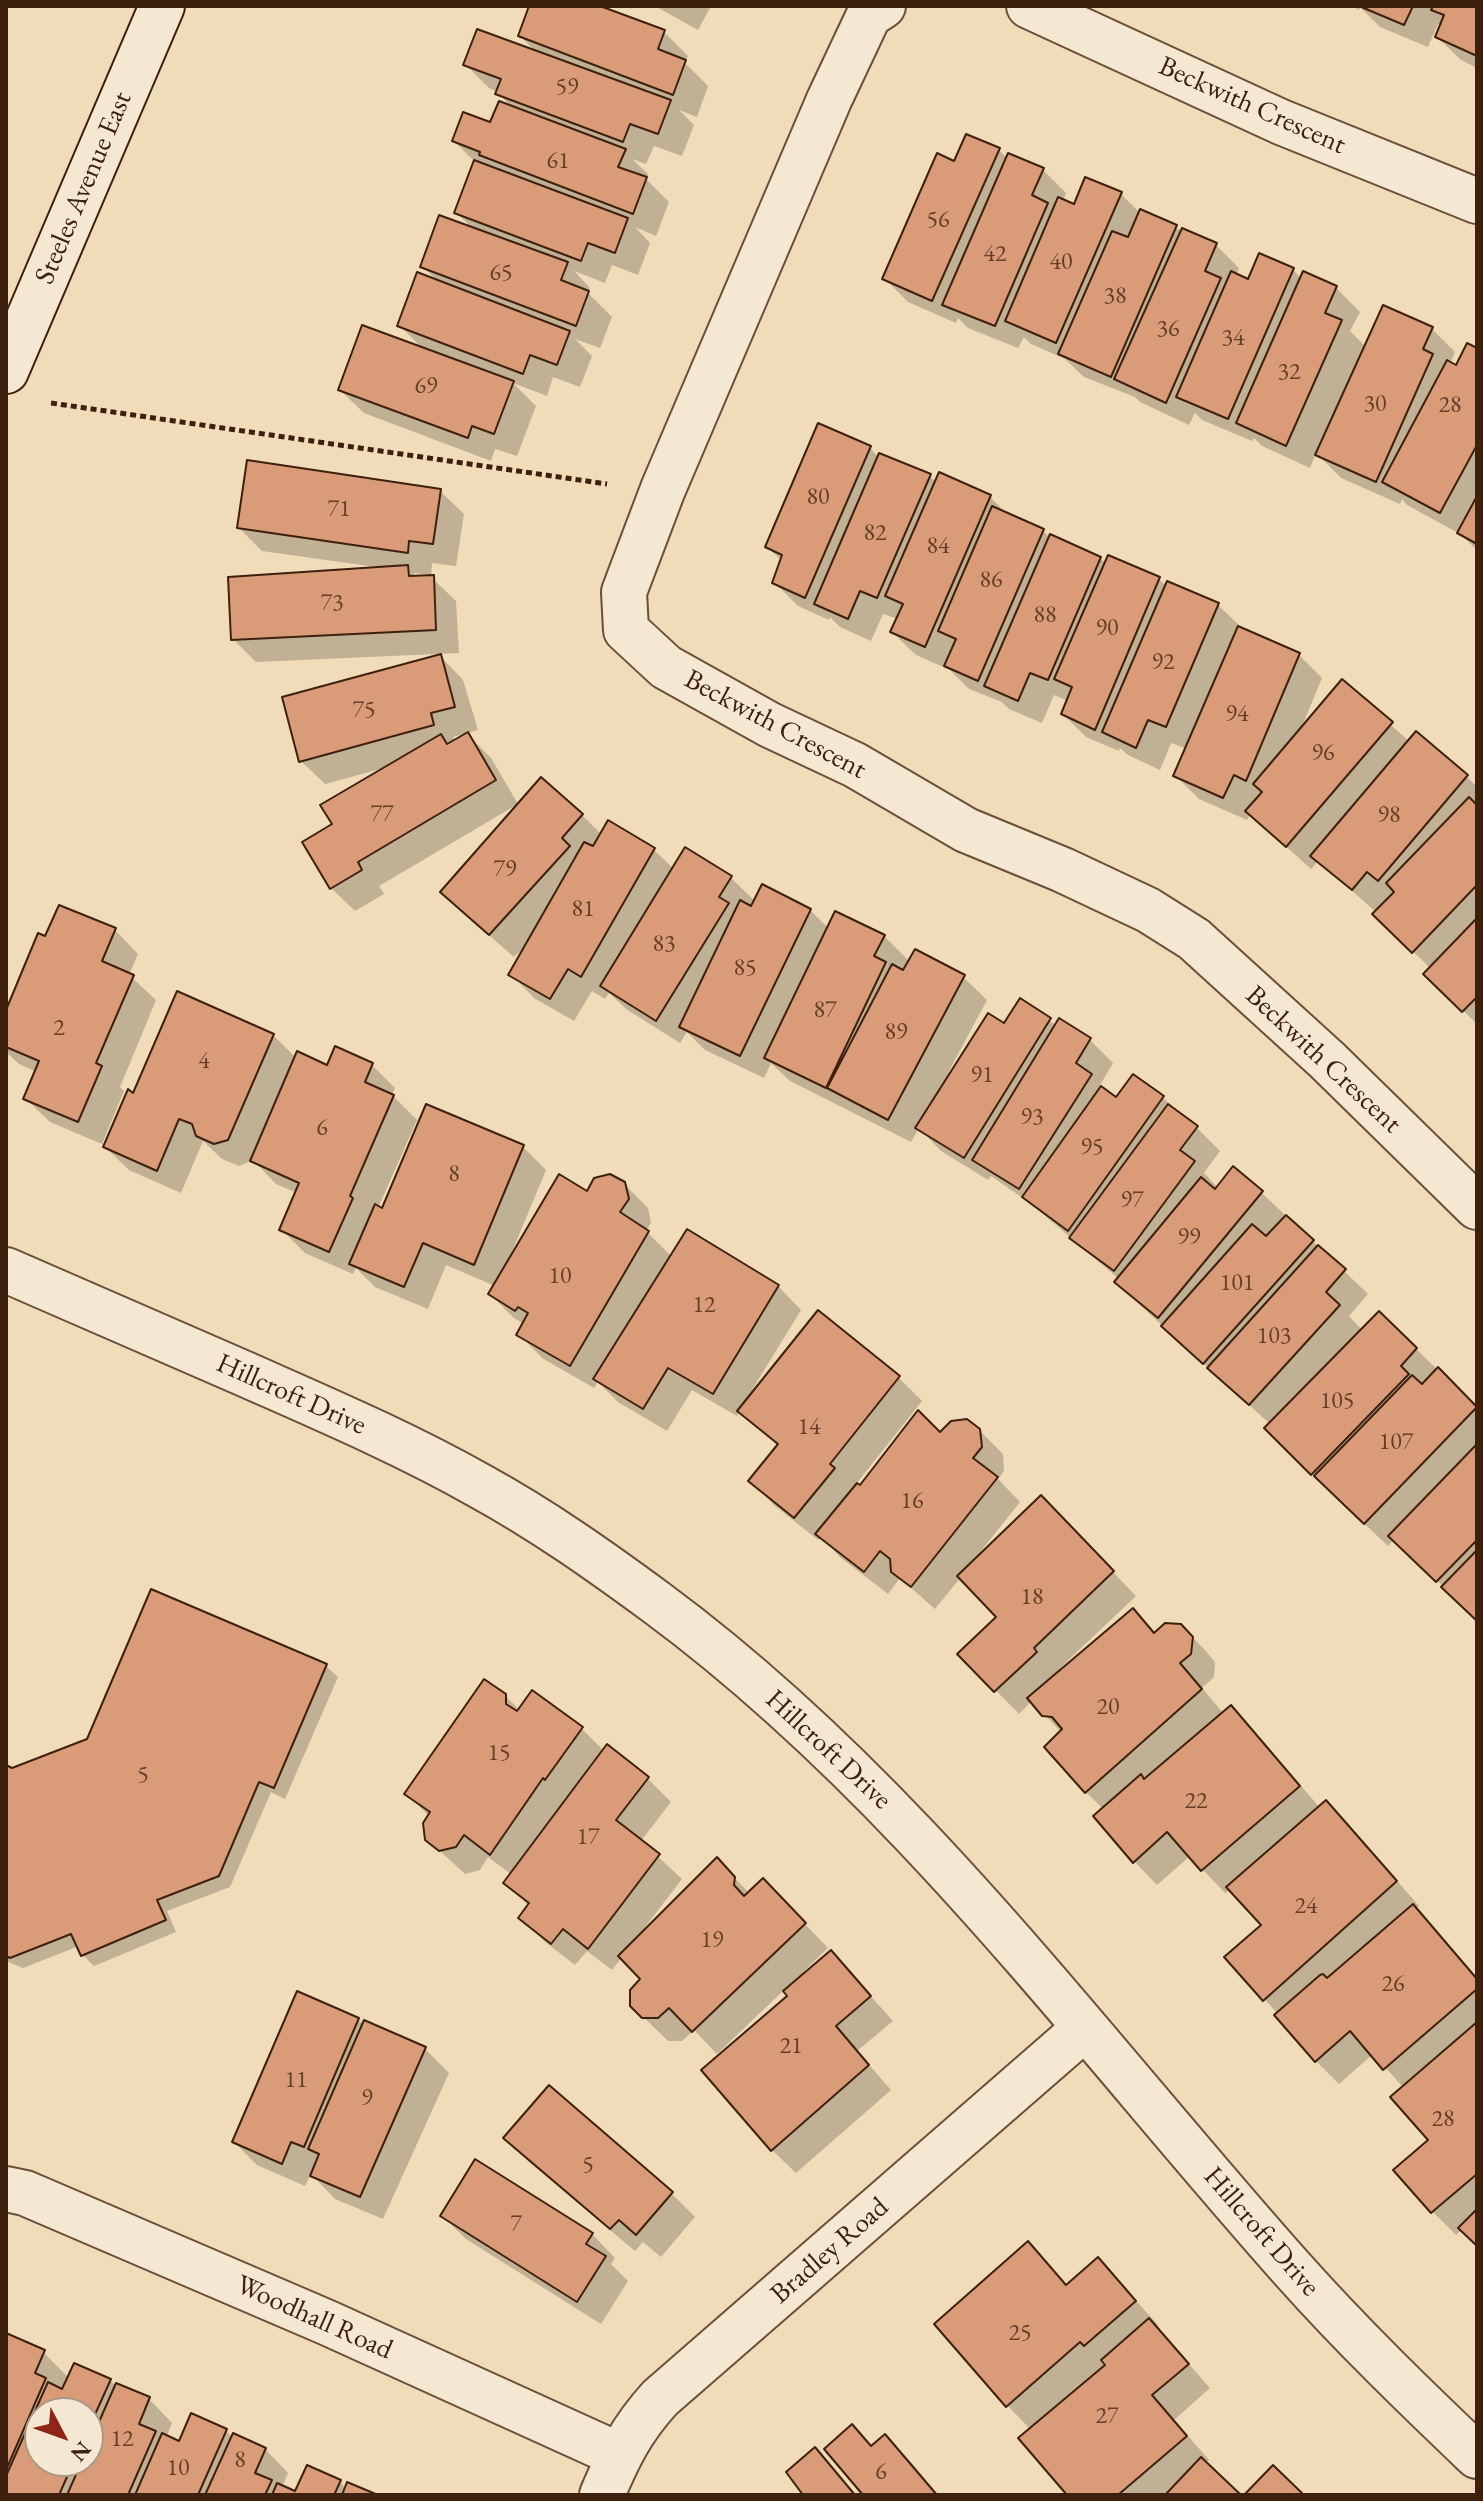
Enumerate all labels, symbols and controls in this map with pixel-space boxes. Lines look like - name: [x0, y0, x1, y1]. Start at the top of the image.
- street label: Beckwith Crescent: [1153, 50, 1351, 162]
- house number: 59: [555, 73, 579, 101]
- street label: Steeles Avenue East: [28, 87, 140, 289]
- house number: 61: [546, 147, 570, 175]
- house number: 56: [926, 206, 950, 234]
- house number: 42: [983, 240, 1007, 268]
- house number: 40: [1049, 248, 1073, 276]
- house number: 65: [489, 259, 513, 287]
- house number: 38: [1103, 282, 1127, 310]
- house number: 36: [1156, 315, 1180, 343]
- house number: 34: [1221, 324, 1245, 352]
- house number: 32: [1277, 358, 1301, 386]
- house number: 69: [414, 372, 438, 400]
- house number: 30: [1363, 390, 1387, 418]
- house number: 28: [1438, 391, 1462, 419]
- house number: 80: [806, 483, 830, 511]
- house number: 71: [327, 495, 351, 523]
- house number: 82: [863, 519, 887, 547]
- house number: 84: [926, 532, 950, 560]
- house number: 86: [979, 566, 1003, 594]
- house number: 73: [320, 589, 344, 617]
- house number: 88: [1033, 601, 1057, 629]
- house number: 90: [1095, 614, 1119, 642]
- house number: 92: [1151, 648, 1175, 676]
- street label: Beckwith Crescent: [678, 663, 872, 787]
- house number: 75: [352, 696, 376, 724]
- house number: 94: [1225, 700, 1249, 728]
- house number: 96: [1311, 739, 1335, 767]
- house number: 77: [370, 800, 394, 828]
- house number: 98: [1377, 801, 1401, 829]
- house number: 79: [493, 855, 517, 883]
- house number: 81: [571, 895, 595, 923]
- house number: 83: [652, 930, 676, 958]
- house number: 85: [733, 954, 757, 982]
- street label: Beckwith Crescent: [1238, 979, 1408, 1141]
- house number: 87: [813, 996, 837, 1024]
- house number: 2: [53, 1014, 65, 1042]
- house number: 89: [884, 1018, 908, 1046]
- house number: 4: [198, 1047, 210, 1075]
- house number: 91: [970, 1061, 994, 1089]
- house number: 93: [1020, 1103, 1044, 1131]
- house number: 6: [316, 1114, 328, 1142]
- house number: 95: [1080, 1133, 1104, 1161]
- house number: 8: [448, 1160, 460, 1188]
- house number: 97: [1120, 1186, 1144, 1214]
- house number: 99: [1177, 1223, 1201, 1251]
- house number: 10: [548, 1262, 572, 1290]
- house number: 101: [1220, 1269, 1254, 1297]
- house number: 12: [692, 1291, 716, 1319]
- house number: 103: [1257, 1322, 1291, 1350]
- street label: Hillcroft Drive: [211, 1347, 371, 1443]
- house number: 105: [1320, 1387, 1354, 1415]
- house number: 14: [797, 1413, 821, 1441]
- house number: 107: [1379, 1428, 1413, 1456]
- house number: 16: [900, 1487, 924, 1515]
- house number: 18: [1020, 1583, 1044, 1611]
- street label: Hillcroft Drive: [758, 1683, 898, 1817]
- house number: 20: [1096, 1693, 1120, 1721]
- house number: 15: [487, 1739, 511, 1767]
- house number: 5: [137, 1761, 149, 1789]
- house number: 22: [1184, 1787, 1208, 1815]
- house number: 17: [576, 1823, 600, 1851]
- house number: 24: [1294, 1892, 1318, 1920]
- house number: 19: [700, 1926, 724, 1954]
- house number: 26: [1381, 1970, 1405, 1998]
- house number: 21: [779, 2032, 803, 2060]
- house number: 11: [284, 2066, 308, 2094]
- house number: 9: [361, 2084, 373, 2112]
- house number: 28: [1431, 2105, 1455, 2133]
- house number: 5: [582, 2151, 594, 2179]
- street label: Hillcroft Drive: [1196, 2160, 1326, 2304]
- street label: Bradley Road: [764, 2191, 896, 2311]
- house number: 7: [510, 2210, 522, 2238]
- street label: Woodhall Road: [230, 2268, 398, 2368]
- house number: 25: [1008, 2319, 1032, 2347]
- north arrow: [24, 2397, 104, 2477]
- house number: 27: [1095, 2402, 1119, 2430]
- house number: 12: [110, 2425, 134, 2453]
- text: N: [64, 2436, 98, 2468]
- house number: 8: [234, 2446, 246, 2474]
- house number: 10: [166, 2454, 190, 2482]
- house number: 6: [875, 2458, 887, 2486]

